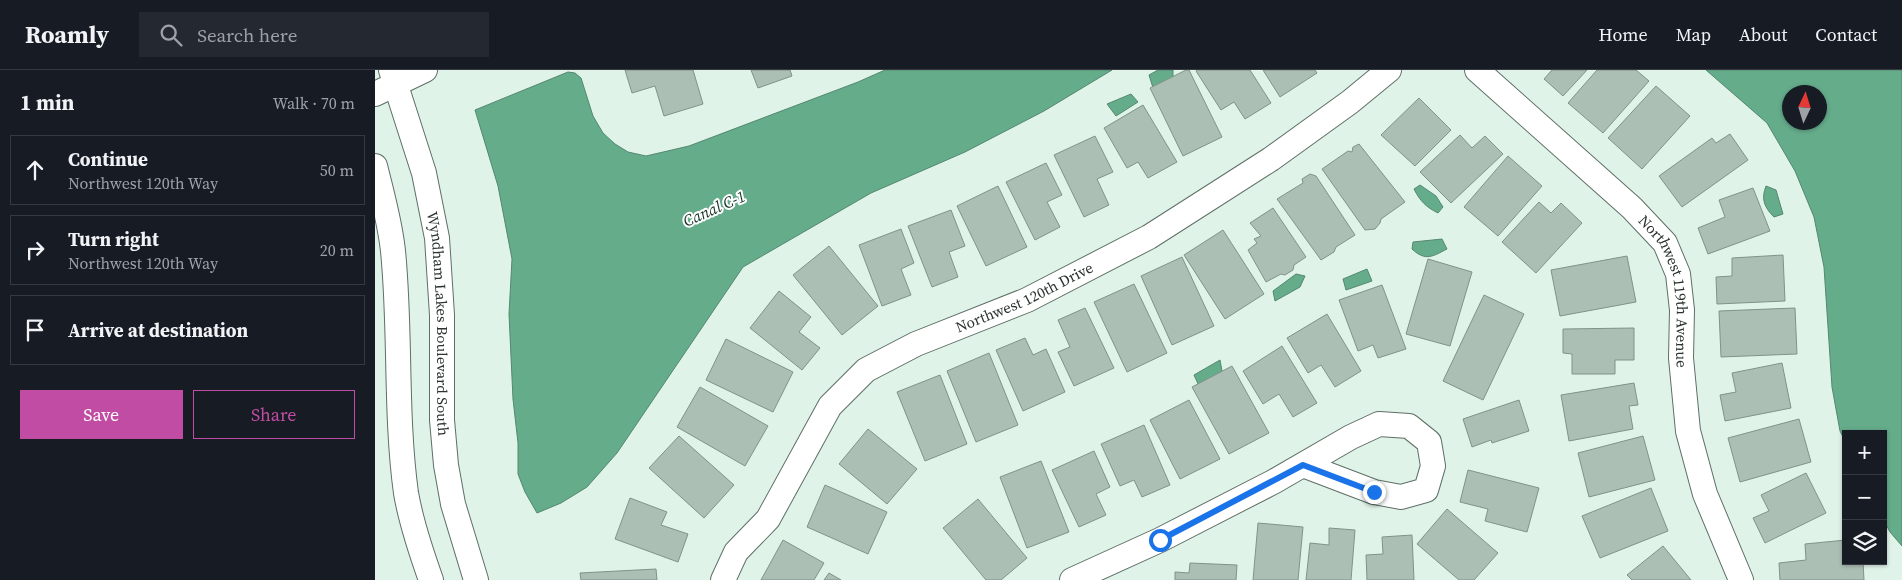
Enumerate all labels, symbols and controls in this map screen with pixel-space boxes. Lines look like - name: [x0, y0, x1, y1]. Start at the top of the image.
- search box: [139, 12, 489, 57]
- text: Roamly: [25, 18, 109, 51]
- icon: search: [157, 21, 185, 49]
- text: Search here: [197, 22, 297, 48]
- text: Home: [1599, 22, 1648, 47]
- text: Map: [1676, 22, 1711, 47]
- text: About: [1739, 22, 1787, 47]
- text: Contact: [1815, 22, 1877, 47]
- north arrow: [1782, 85, 1827, 130]
- text: 1 min: [20, 88, 75, 117]
- text: Walk · 70 m: [273, 92, 355, 114]
- text: Continue: [68, 146, 148, 172]
- icon: ahead: [21, 156, 49, 184]
- text: 50 m: [320, 159, 354, 181]
- text: Northwest 120th Way: [68, 172, 218, 194]
- water label: Canal C-1: [679, 185, 749, 231]
- street label: Wyndham Lakes Boulevard South: [422, 210, 454, 437]
- street label: Northwest 119th Avenue: [1634, 210, 1693, 369]
- text: Turn right: [68, 226, 159, 252]
- icon: right: [21, 236, 49, 264]
- text: 20 m: [320, 239, 354, 261]
- text: Northwest 120th Way: [68, 252, 218, 274]
- street label: Northwest 120th Drive: [952, 257, 1097, 337]
- icon: arrive: [21, 316, 49, 344]
- text: Arrive at destination: [68, 317, 248, 343]
- button: Save: [20, 390, 183, 439]
- button: Share: [193, 390, 355, 439]
- map controls: [1842, 430, 1887, 565]
- button: +: [1842, 430, 1887, 475]
- button: −: [1842, 475, 1887, 520]
- route end: [1363, 481, 1386, 504]
- button: layers: [1842, 520, 1887, 565]
- route start: [1149, 529, 1172, 552]

